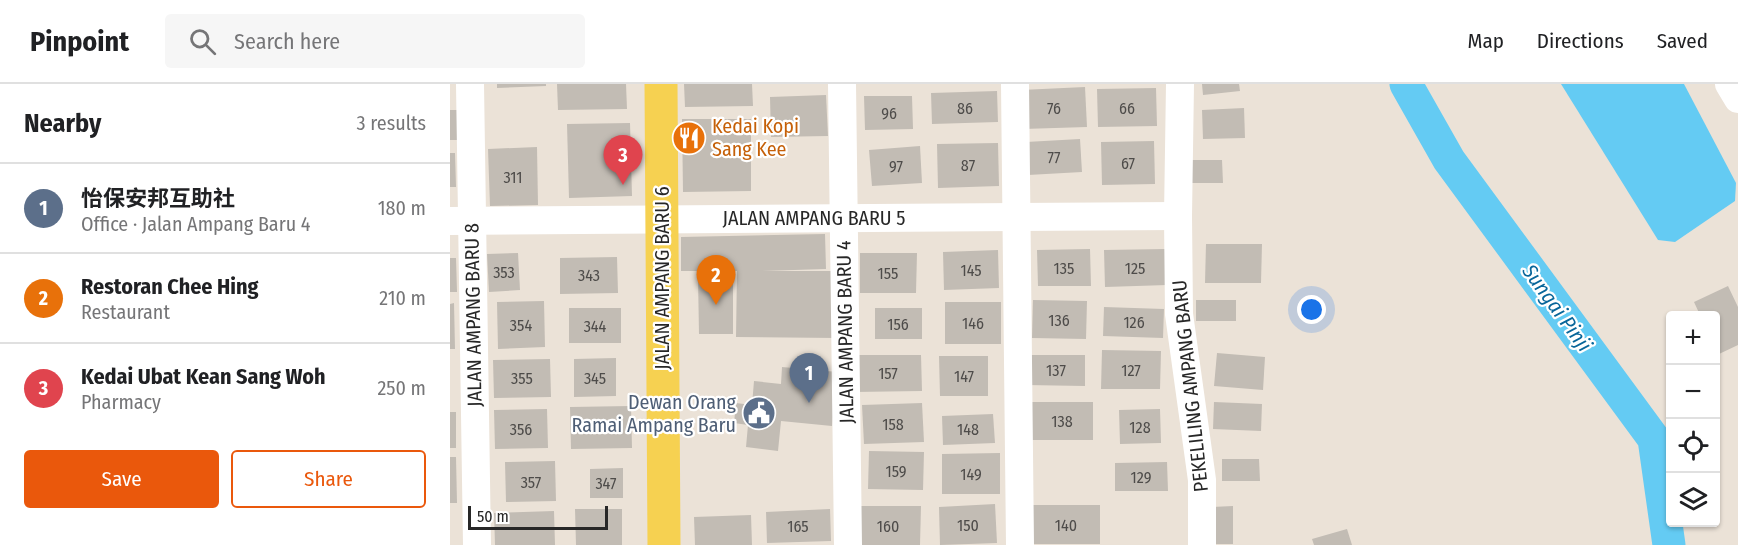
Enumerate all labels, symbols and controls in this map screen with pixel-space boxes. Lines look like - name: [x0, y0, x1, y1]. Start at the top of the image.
- search box: [165, 14, 585, 68]
- text: Pinpoint: [30, 25, 129, 58]
- icon: search: [186, 25, 219, 58]
- text: Search here: [234, 28, 340, 55]
- text: Map: [1467, 28, 1504, 54]
- text: Directions: [1537, 28, 1624, 54]
- text: Saved: [1657, 28, 1708, 54]
- house number: 86: [957, 99, 973, 118]
- house number: 76: [1047, 99, 1061, 118]
- house number: 66: [1119, 99, 1135, 118]
- house number: 96: [881, 104, 897, 123]
- text: Nearby: [24, 108, 101, 139]
- text: 3 results: [357, 111, 426, 135]
- place label: Kedai Kopi Sang Kee: [712, 114, 799, 161]
- restaurant icon: Kedai Kopi Sang Kee: [671, 120, 707, 156]
- pin: 3: [604, 135, 642, 185]
- house number: 77: [1047, 148, 1061, 167]
- house number: 67: [1121, 154, 1136, 173]
- house number: 87: [961, 156, 976, 175]
- house number: 97: [889, 157, 904, 176]
- house number: 311: [503, 168, 523, 187]
- text: 怡保安邦互助社: [81, 185, 235, 212]
- street label: JALAN AMPANG BARU 6: [650, 186, 674, 370]
- text: 1: [39, 196, 48, 220]
- text: 180 m: [378, 196, 426, 220]
- street label: JALAN AMPANG BARU 5: [723, 206, 905, 230]
- text: Office · Jalan Ampang Baru 4: [81, 212, 310, 236]
- street label: JALAN AMPANG BARU 8: [459, 223, 487, 407]
- street label: JALAN AMPANG BARU 4: [831, 240, 859, 424]
- pin: 2: [696, 256, 736, 305]
- water label: Sungai Pinji: [1516, 258, 1598, 357]
- house number: 135: [1054, 259, 1074, 278]
- house number: 125: [1125, 259, 1145, 278]
- house number: 145: [960, 261, 982, 280]
- house number: 353: [493, 263, 515, 282]
- house number: 155: [878, 264, 898, 283]
- house number: 343: [578, 266, 600, 285]
- text: Restoran Chee Hing: [81, 273, 259, 300]
- street label: PEKELILING AMPANG BARU: [1167, 279, 1213, 493]
- text: 2: [39, 286, 48, 310]
- text: 210 m: [379, 286, 426, 310]
- your location: [1297, 295, 1326, 324]
- text: Restaurant: [81, 300, 170, 324]
- house number: 136: [1048, 311, 1070, 330]
- map controls: [1666, 311, 1720, 527]
- button: +: [1666, 311, 1720, 365]
- house number: 126: [1123, 313, 1145, 332]
- house number: 146: [962, 314, 984, 333]
- house number: 156: [887, 315, 909, 334]
- house number: 354: [510, 316, 532, 335]
- house number: 344: [584, 317, 607, 336]
- pin: 1: [790, 354, 828, 403]
- house number: 137: [1046, 361, 1066, 380]
- house number: 127: [1121, 361, 1141, 380]
- text: Kedai Ubat Kean Sang Woh: [81, 363, 326, 390]
- house number: 157: [878, 364, 898, 383]
- button: −: [1666, 365, 1720, 419]
- house number: 147: [954, 367, 975, 386]
- house number: 355: [511, 369, 533, 388]
- house number: 345: [584, 369, 606, 388]
- text: 3: [39, 376, 48, 400]
- text: 250 m: [378, 376, 426, 400]
- text: Pharmacy: [81, 390, 161, 414]
- place label: Dewan Orang Ramai Ampang Baru: [572, 390, 737, 437]
- public building icon: Dewan Orang Ramai Ampang Baru: [741, 395, 777, 431]
- house number: 138: [1051, 412, 1073, 431]
- house number: 158: [882, 415, 904, 434]
- house number: 128: [1129, 418, 1151, 437]
- button: locate: [1666, 419, 1720, 473]
- house number: 356: [510, 420, 532, 439]
- house number: 148: [957, 420, 979, 439]
- button: Save: [24, 450, 219, 508]
- button: Share: [231, 450, 426, 508]
- house number: 159: [885, 462, 907, 481]
- house number: 149: [960, 465, 982, 484]
- house number: 129: [1131, 468, 1152, 487]
- house number: 357: [521, 473, 542, 492]
- button: layers: [1666, 473, 1720, 527]
- house number: 347: [595, 474, 617, 493]
- scale bar: [468, 503, 608, 530]
- text: 50 m: [477, 507, 509, 526]
- house number: 150: [957, 516, 979, 535]
- house number: 140: [1055, 516, 1077, 535]
- house number: 165: [787, 517, 809, 536]
- house number: 160: [877, 517, 899, 536]

